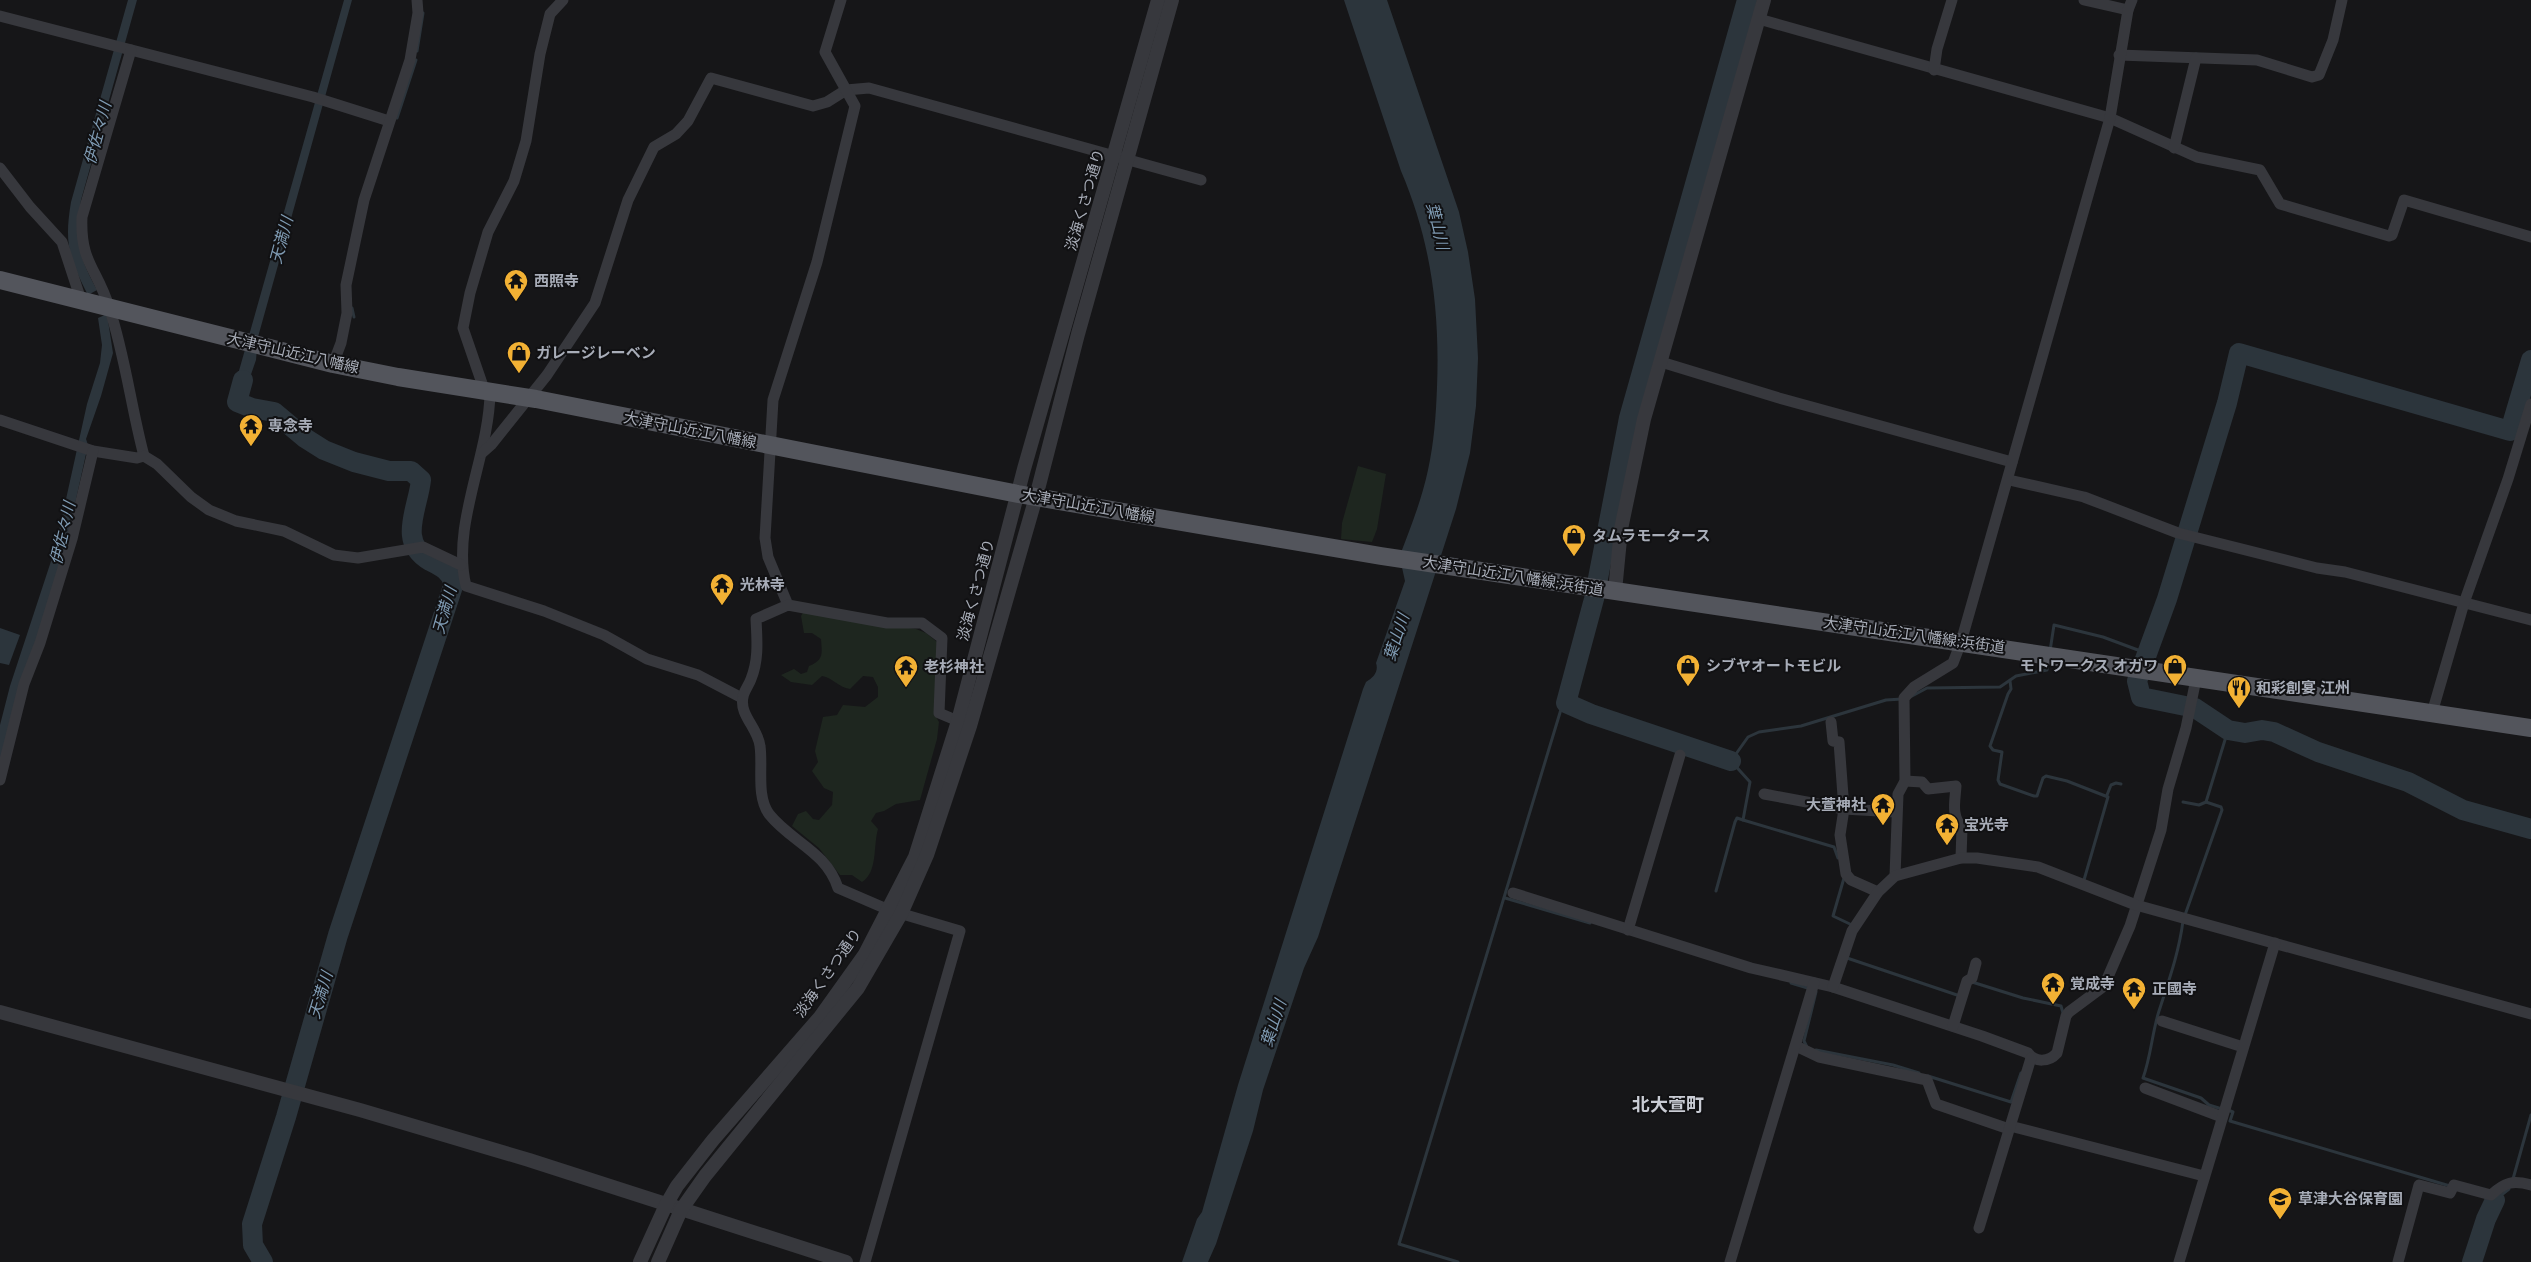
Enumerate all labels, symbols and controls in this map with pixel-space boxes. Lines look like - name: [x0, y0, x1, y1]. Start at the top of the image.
- water label: 伊佐々川: [79, 98, 117, 167]
- street label: 淡海くさつ通り: [1061, 147, 1109, 253]
- water label: 葉山川: [1421, 200, 1454, 254]
- water label: 天満川: [265, 212, 299, 266]
- temple icon: 西照寺: [503, 268, 529, 302]
- place label: 西照寺: [534, 271, 579, 291]
- street label: 大津守山近江八幡線: [225, 328, 361, 378]
- shop icon: ガレージレーベン: [506, 340, 532, 374]
- place label: ガレージレーベン: [536, 343, 656, 363]
- street label: 大津守山近江八幡線: [622, 407, 758, 453]
- temple icon: 専念寺: [238, 413, 264, 447]
- place label: 専念寺: [268, 416, 313, 436]
- street label: 大津守山近江八幡線: [1020, 484, 1156, 528]
- water label: 伊佐々川: [45, 498, 81, 567]
- shop icon: タムラモータース: [1561, 523, 1587, 557]
- place label: タムラモータース: [1592, 526, 1711, 546]
- street label: 淡海くさつ通り: [953, 537, 999, 643]
- street label: 大津守山近江八幡線;浜街道: [1421, 552, 1605, 600]
- temple icon: 光林寺: [709, 572, 735, 606]
- place label: 光林寺: [740, 575, 785, 595]
- water label: 天満川: [428, 582, 463, 636]
- water label: 葉山川: [1379, 609, 1415, 664]
- street label: 大津守山近江八幡線;浜街道: [1822, 612, 2006, 658]
- shop icon: シブヤオートモビル: [1675, 653, 1701, 687]
- shop icon: モトワークス オガワ: [2162, 653, 2188, 687]
- temple icon: 老杉神社: [893, 654, 919, 688]
- place label: シブヤオートモビル: [1706, 656, 1841, 676]
- place label: モトワークス オガワ: [2019, 656, 2158, 676]
- place label: 老杉神社: [924, 657, 984, 677]
- restaurant icon: 和彩創宴 江州: [2226, 675, 2252, 709]
- place label: 和彩創宴 江州: [2256, 678, 2350, 698]
- temple icon: 大萱神社: [1870, 792, 1896, 826]
- place label: 大萱神社: [1806, 795, 1866, 815]
- temple icon: 宝光寺: [1934, 812, 1960, 846]
- place label: 宝光寺: [1964, 815, 2009, 835]
- street label: 淡海くさつ通り: [790, 924, 866, 1022]
- water label: 天満川: [303, 967, 339, 1021]
- temple icon: 覚成寺: [2040, 971, 2066, 1005]
- place label: 覚成寺: [2070, 974, 2115, 994]
- temple icon: 正國寺: [2121, 976, 2147, 1010]
- place label: 正國寺: [2152, 979, 2197, 999]
- water label: 葉山川: [1256, 995, 1292, 1050]
- district label: 北大萱町: [1632, 1093, 1704, 1117]
- school or university icon: 草津大谷保育園: [2267, 1186, 2293, 1220]
- place label: 草津大谷保育園: [2298, 1189, 2403, 1209]

